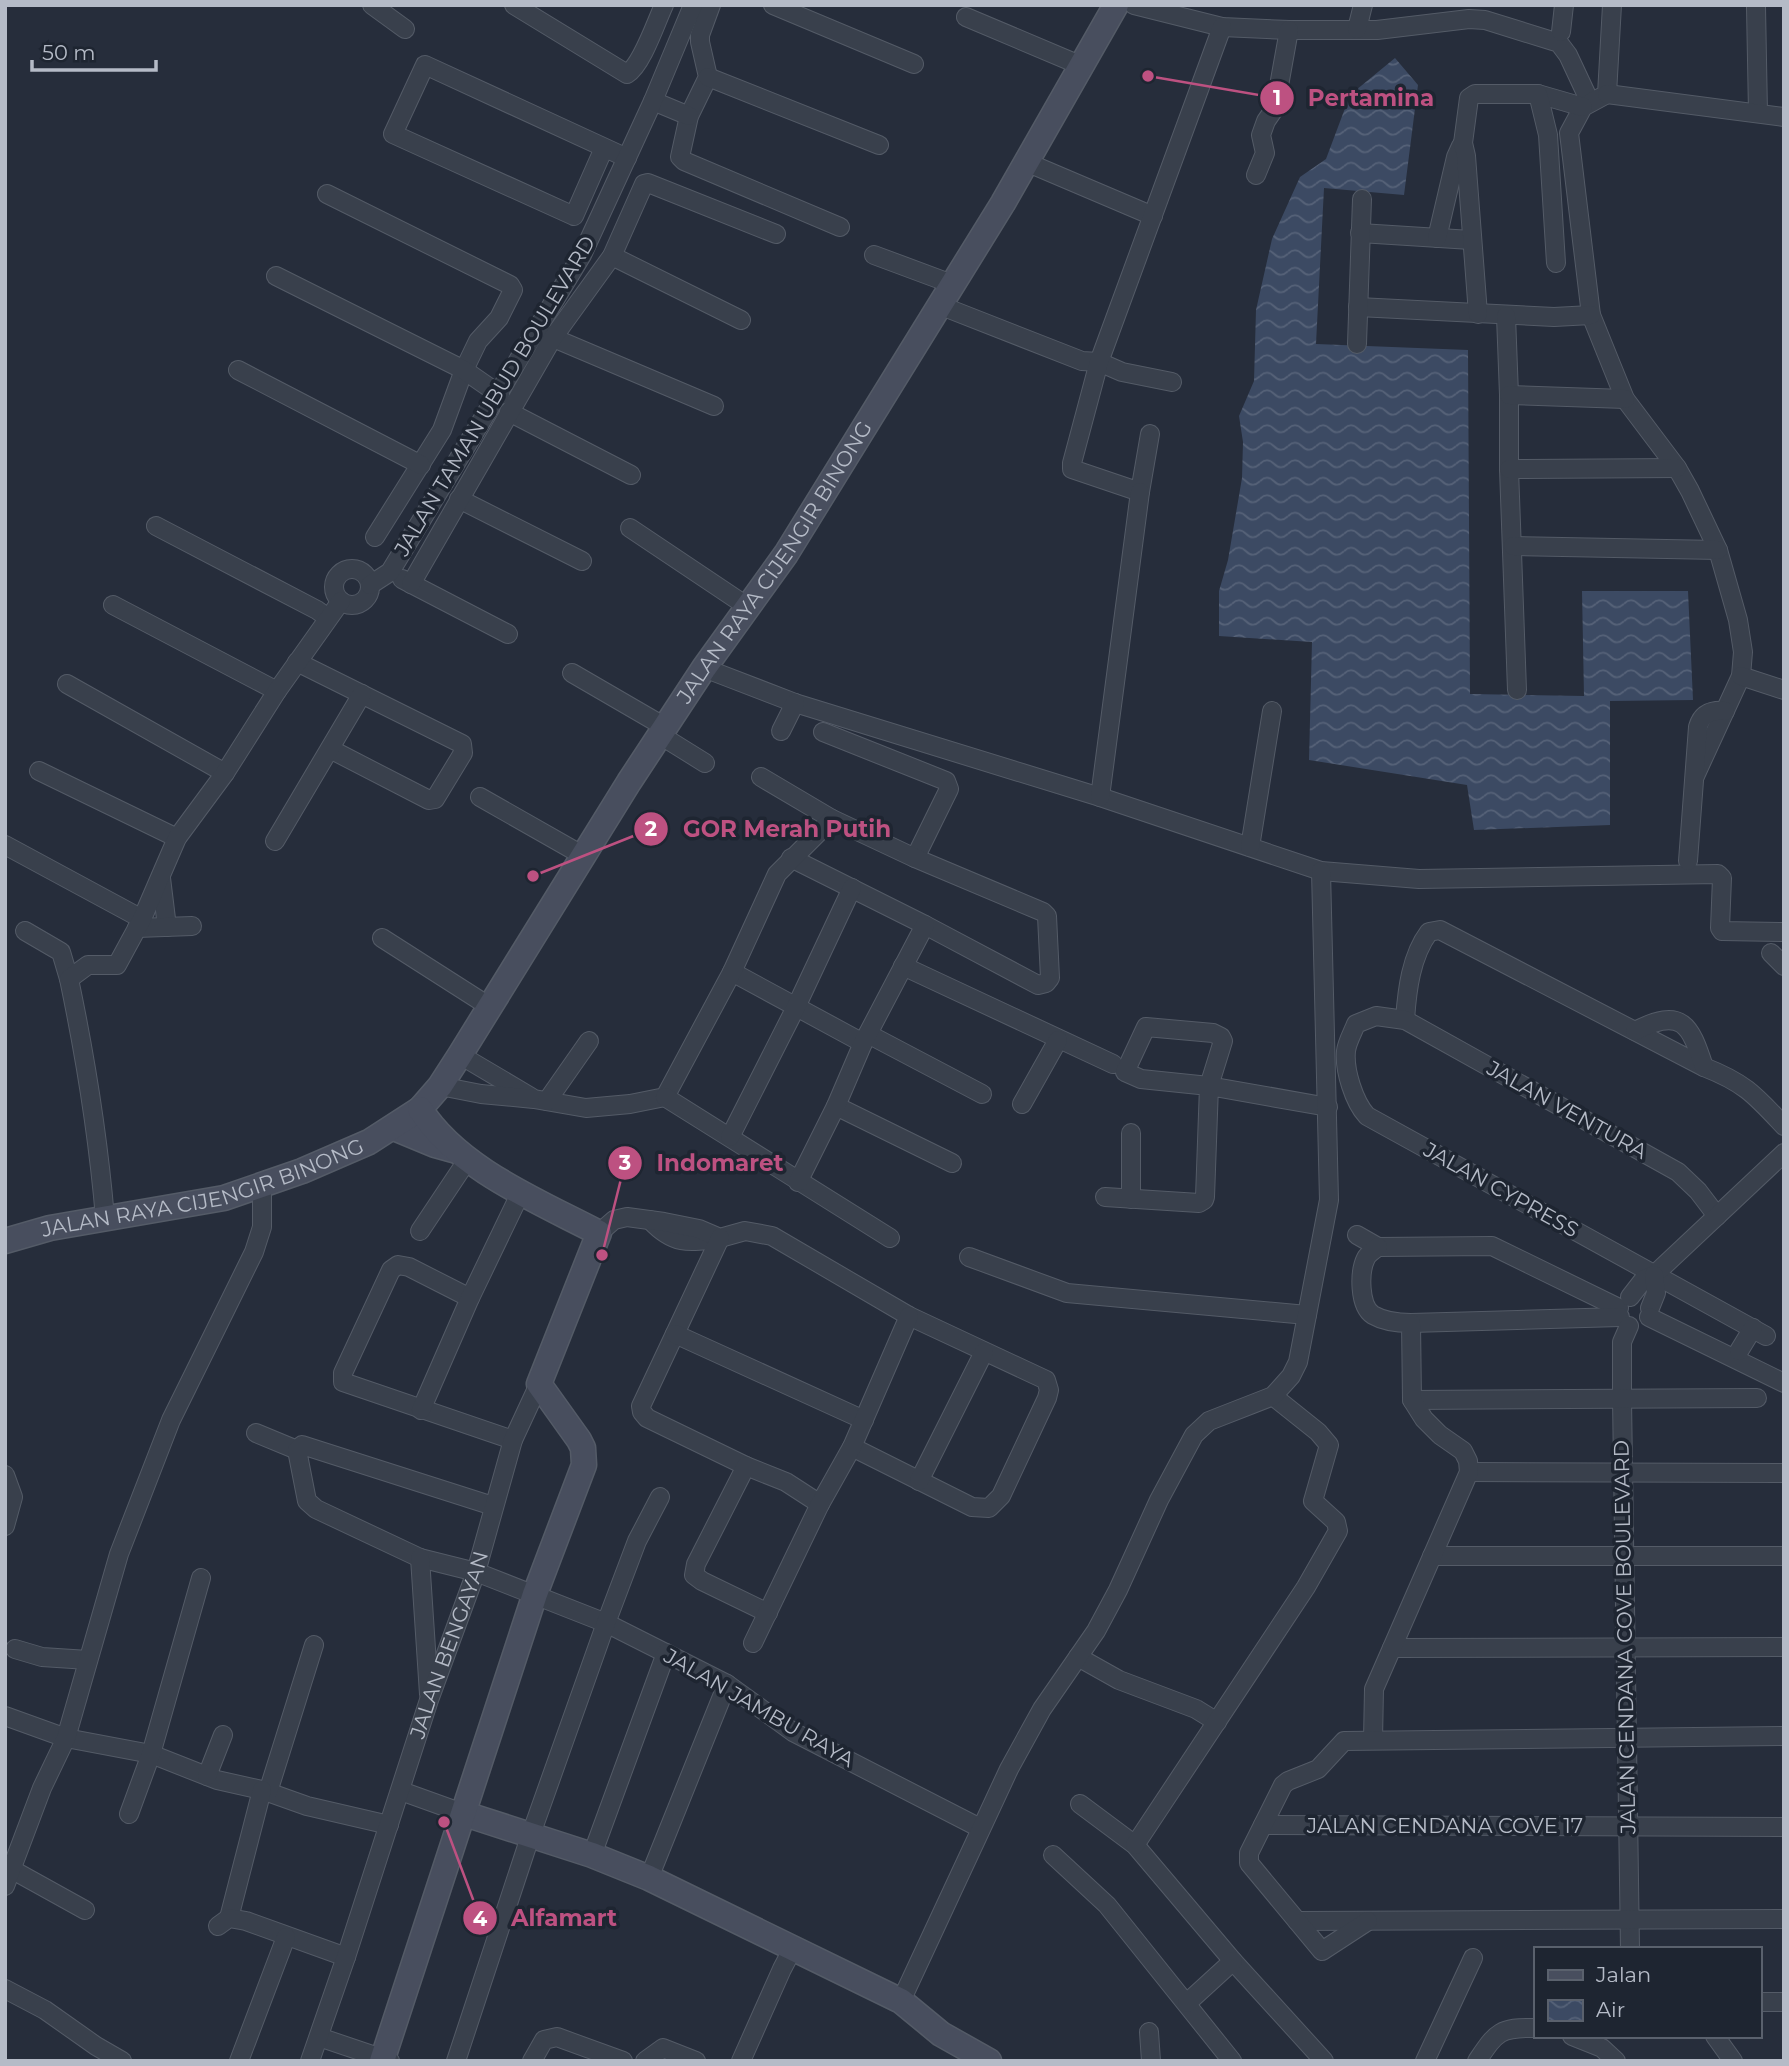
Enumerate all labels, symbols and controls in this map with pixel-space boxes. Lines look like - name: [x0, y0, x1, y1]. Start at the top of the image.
- scale bar: [32, 28, 156, 72]
- text: 50 m: [42, 40, 96, 65]
- callout: Pertamina: [1259, 76, 1449, 120]
- text: Pertamina: [1308, 84, 1434, 112]
- text: 1: [1273, 85, 1281, 110]
- street label: JALAN TAMAN UBUD BOULEVARD: [388, 231, 600, 561]
- street label: JALAN RAYA CIJENGIR BINONG: [671, 416, 877, 708]
- callout: GOR Merah Putih: [634, 807, 905, 851]
- text: GOR Merah Putih: [683, 815, 891, 843]
- text: 2: [645, 816, 657, 841]
- street label: JALAN VENTURA: [1482, 1055, 1653, 1164]
- street label: JALAN RAYA CIJENGIR BINONG: [37, 1133, 367, 1242]
- street label: JALAN CYPRESS: [1419, 1136, 1583, 1242]
- callout: Indomaret: [608, 1141, 798, 1185]
- text: Indomaret: [656, 1149, 784, 1177]
- text: 3: [618, 1150, 631, 1175]
- street label: JALAN CENDANA COVE BOULEVARD: [1609, 1440, 1640, 1835]
- street label: JALAN BENGAYAN: [404, 1548, 493, 1742]
- street label: JALAN JAMBU RAYA: [659, 1642, 860, 1773]
- street label: JALAN CENDANA COVE 17: [1306, 1813, 1583, 1838]
- callout: Alfamart: [462, 1896, 631, 1940]
- text: Alfamart: [510, 1904, 617, 1932]
- text: 4: [473, 1906, 488, 1931]
- legend: [1534, 1947, 1761, 2038]
- text: Jalan: [1595, 1962, 1651, 1987]
- text: Air: [1596, 1997, 1625, 2022]

